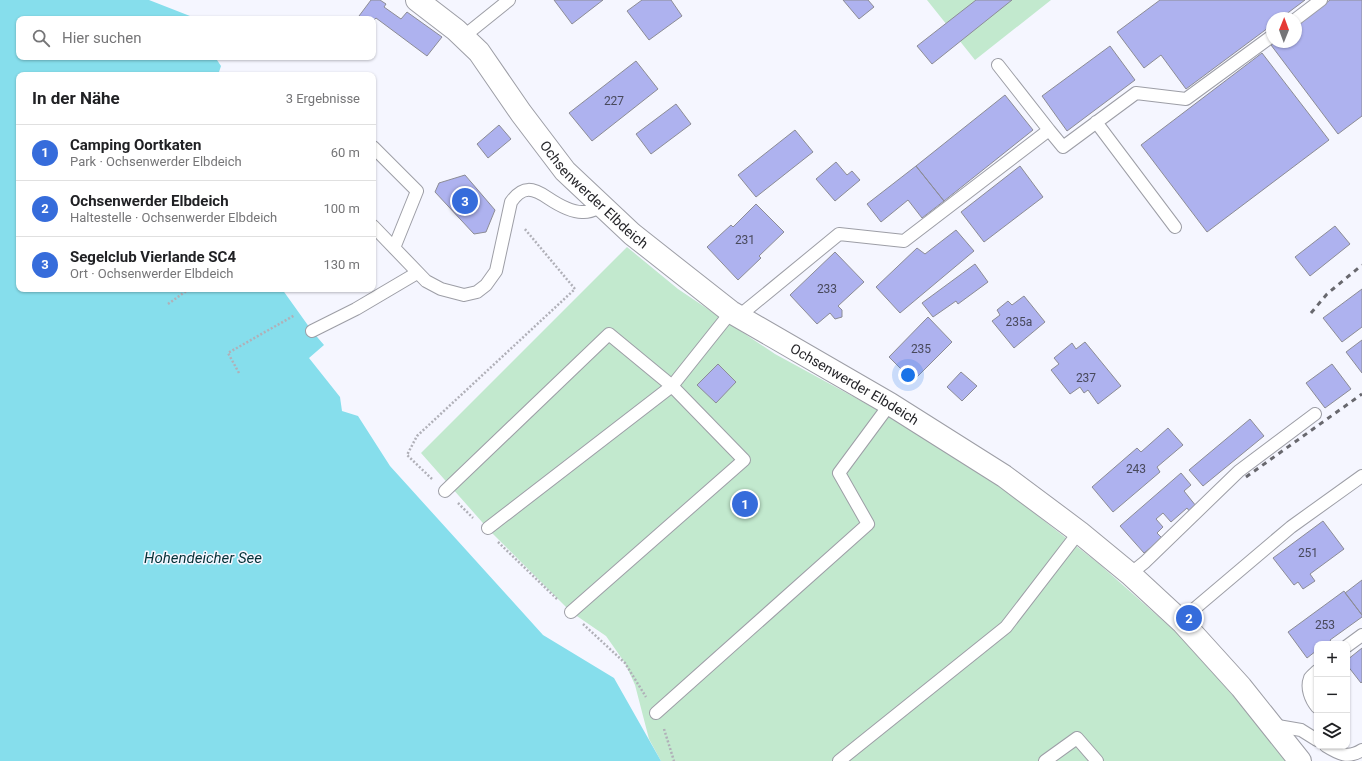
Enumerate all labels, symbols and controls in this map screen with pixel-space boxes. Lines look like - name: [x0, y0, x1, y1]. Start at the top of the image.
- north arrow: [1266, 12, 1302, 48]
- search box: [16, 16, 376, 60]
- icon: search: [30, 27, 52, 49]
- text: Hier suchen: [62, 29, 141, 47]
- text: In der Nähe: [32, 88, 120, 108]
- text: 3 Ergebnisse: [286, 91, 360, 106]
- house number: 227: [604, 94, 624, 108]
- text: Camping Oortkaten: [70, 136, 201, 154]
- street label: Ochsenwerder Elbdeich: [537, 137, 651, 252]
- text: 1: [41, 145, 49, 160]
- text: 60 m: [331, 145, 360, 160]
- text: Park · Ochsenwerder Elbdeich: [70, 154, 242, 169]
- pin: 3: [452, 186, 478, 216]
- text: Ochsenwerder Elbdeich: [70, 192, 229, 210]
- text: 2: [41, 201, 49, 216]
- text: 100 m: [323, 201, 360, 216]
- text: Haltestelle · Ochsenwerder Elbdeich: [70, 210, 277, 225]
- house number: 231: [735, 233, 755, 247]
- text: Segelclub Vierlande SC4: [70, 248, 236, 266]
- text: 3: [41, 257, 49, 272]
- text: 130 m: [323, 257, 360, 272]
- text: Ort · Ochsenwerder Elbdeich: [70, 266, 233, 281]
- house number: 233: [817, 282, 837, 296]
- house number: 235a: [1006, 315, 1032, 329]
- street label: Ochsenwerder Elbdeich: [788, 340, 922, 428]
- house number: 235: [911, 342, 931, 356]
- your location: [898, 365, 918, 385]
- house number: 237: [1076, 371, 1096, 385]
- house number: 243: [1126, 462, 1146, 476]
- pin: 1: [732, 489, 758, 519]
- house number: 251: [1298, 546, 1318, 560]
- water label: Hohendeicher See: [144, 549, 262, 567]
- pin: 2: [1176, 603, 1202, 633]
- house number: 253: [1315, 618, 1335, 632]
- map controls: [1314, 641, 1350, 749]
- button: +: [1314, 641, 1350, 677]
- button: −: [1314, 677, 1350, 713]
- button: layers: [1314, 713, 1350, 749]

